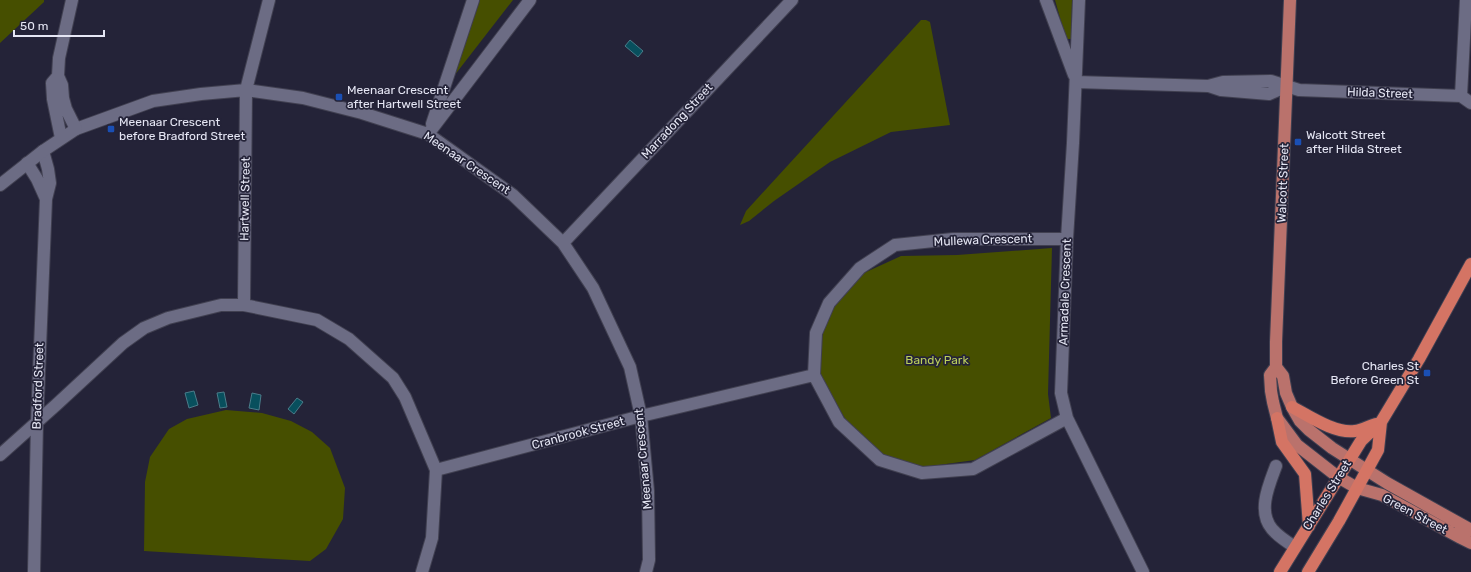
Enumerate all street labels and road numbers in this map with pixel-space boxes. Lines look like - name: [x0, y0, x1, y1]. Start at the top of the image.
- street label: Marradong Street: [638, 80, 716, 162]
- street label: Hilda Street: [1347, 85, 1413, 101]
- street label: Meenaar Crescent: [421, 129, 513, 197]
- street label: Walcott Street: [1275, 143, 1291, 223]
- street label: Hartwell Street: [237, 157, 253, 241]
- street label: Mullewa Crescent: [933, 231, 1033, 249]
- street label: Armadale Crescent: [1056, 238, 1074, 346]
- street label: Bradford Street: [29, 342, 47, 430]
- street label: Meenaar Crescent: [632, 408, 654, 510]
- street label: Cranbrook Street: [530, 414, 626, 452]
- street label: Charles Street: [1300, 457, 1354, 533]
- street label: Green Street: [1380, 491, 1450, 537]

